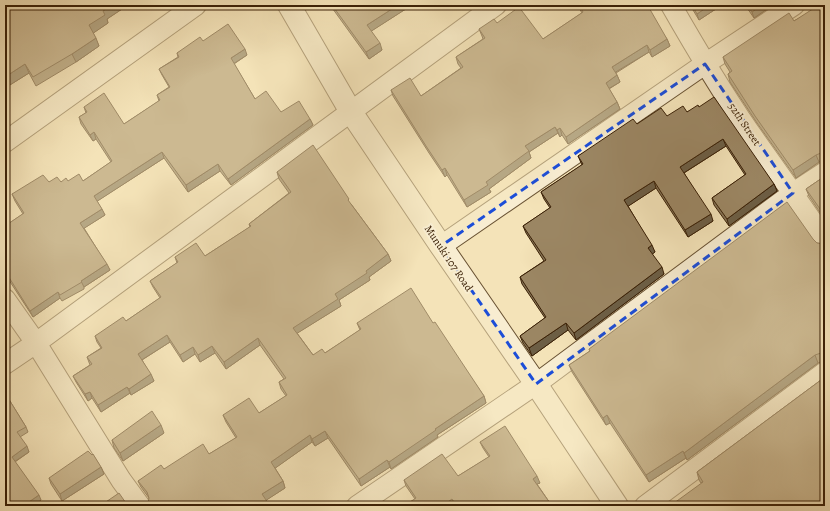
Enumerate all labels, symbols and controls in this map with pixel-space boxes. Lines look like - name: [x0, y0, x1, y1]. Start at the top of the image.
- street label: 52th Street: [725, 100, 765, 149]
- street label: Munuki 107 Road: [421, 222, 476, 295]

